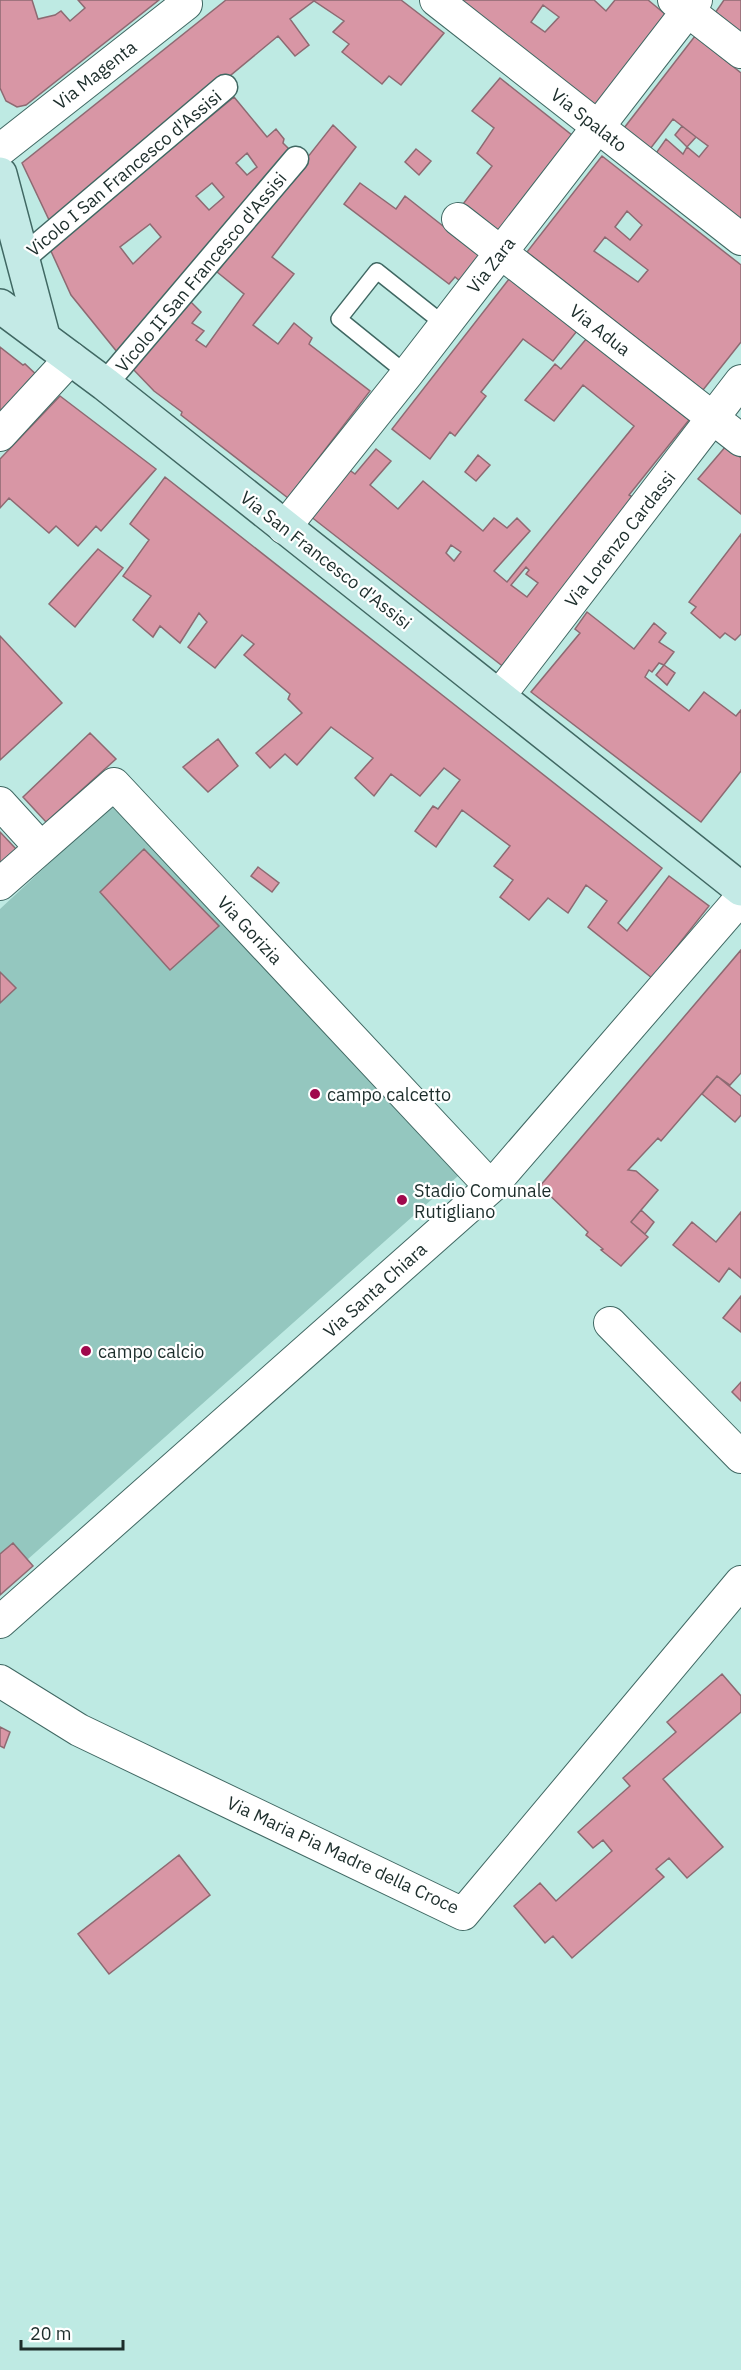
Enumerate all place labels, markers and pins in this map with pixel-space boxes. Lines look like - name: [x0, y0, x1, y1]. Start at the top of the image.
- place label: campo calcetto: [327, 1083, 451, 1106]
- marker: campo calcetto: [308, 1087, 322, 1101]
- place label: Stadio Comunale Rutigliano: [414, 1179, 552, 1223]
- marker: Stadio Comunale Rutigliano: [395, 1193, 409, 1207]
- place label: campo calcio: [98, 1340, 204, 1363]
- marker: campo calcio: [79, 1344, 93, 1358]

